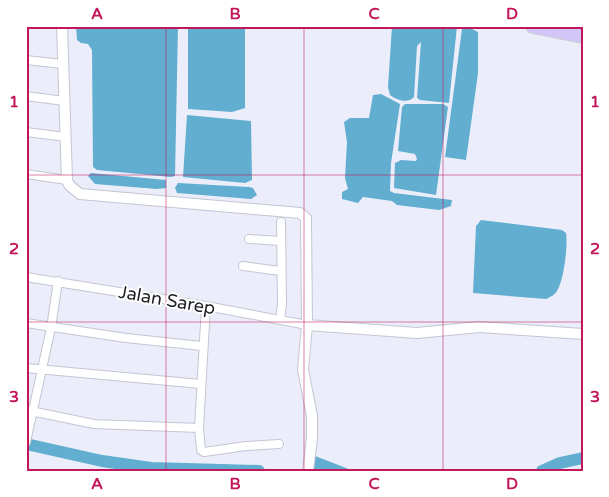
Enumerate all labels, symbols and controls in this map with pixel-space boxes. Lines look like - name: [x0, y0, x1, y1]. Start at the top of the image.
- text: A: [91, 4, 103, 24]
- text: B: [229, 4, 241, 24]
- text: C: [368, 4, 380, 24]
- text: D: [506, 4, 518, 24]
- text: 1: [9, 92, 19, 112]
- text: 1: [590, 92, 600, 112]
- text: 2: [9, 239, 19, 259]
- text: 2: [590, 239, 600, 259]
- street label: Jalan Sarep: [117, 281, 217, 319]
- text: 3: [9, 387, 19, 407]
- text: 3: [590, 387, 600, 407]
- text: A: [91, 474, 103, 494]
- text: B: [229, 474, 241, 494]
- text: C: [368, 474, 380, 494]
- text: D: [506, 474, 518, 494]

